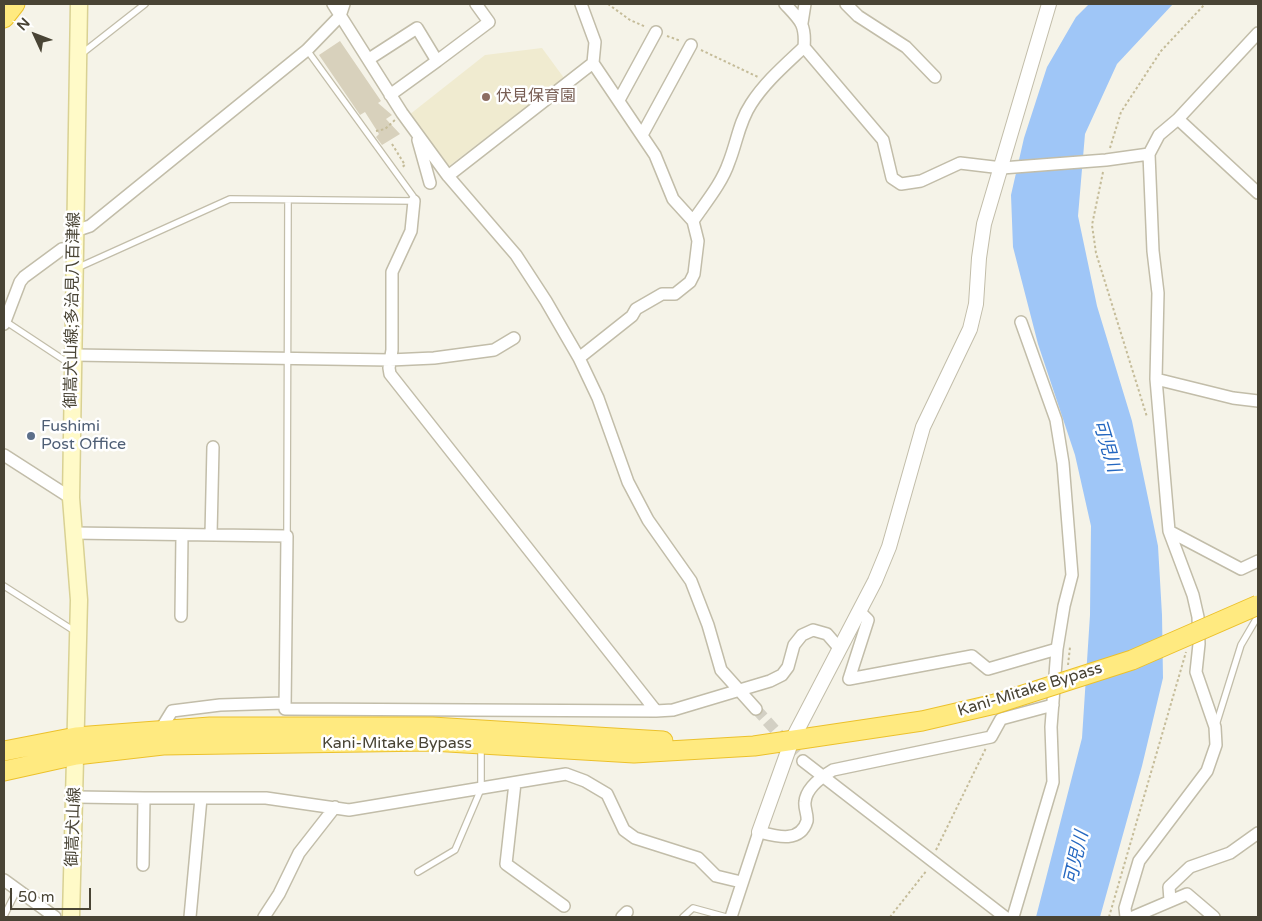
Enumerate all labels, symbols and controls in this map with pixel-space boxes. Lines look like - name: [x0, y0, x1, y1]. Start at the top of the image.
- north arrow: [10, 10, 60, 60]
- text: N: [14, 15, 34, 34]
- place label: 伏見保育園: [496, 87, 576, 107]
- marker: 伏見保育園: [480, 91, 492, 103]
- street label: 御嵩犬山線;多治見八百津線: [62, 212, 84, 408]
- place label: Fushimi Post Office: [41, 417, 126, 455]
- water label: 可児川: [1088, 417, 1124, 475]
- marker: Fushimi Post Office: [25, 430, 37, 442]
- street label: Kani-Mitake Bypass: [955, 659, 1105, 721]
- street label: Kani-Mitake Bypass: [322, 734, 472, 754]
- street label: 御嵩犬山線: [63, 787, 85, 867]
- water label: 可児川: [1060, 829, 1094, 887]
- scale bar: [12, 878, 94, 910]
- text: 50 m: [18, 888, 55, 906]

